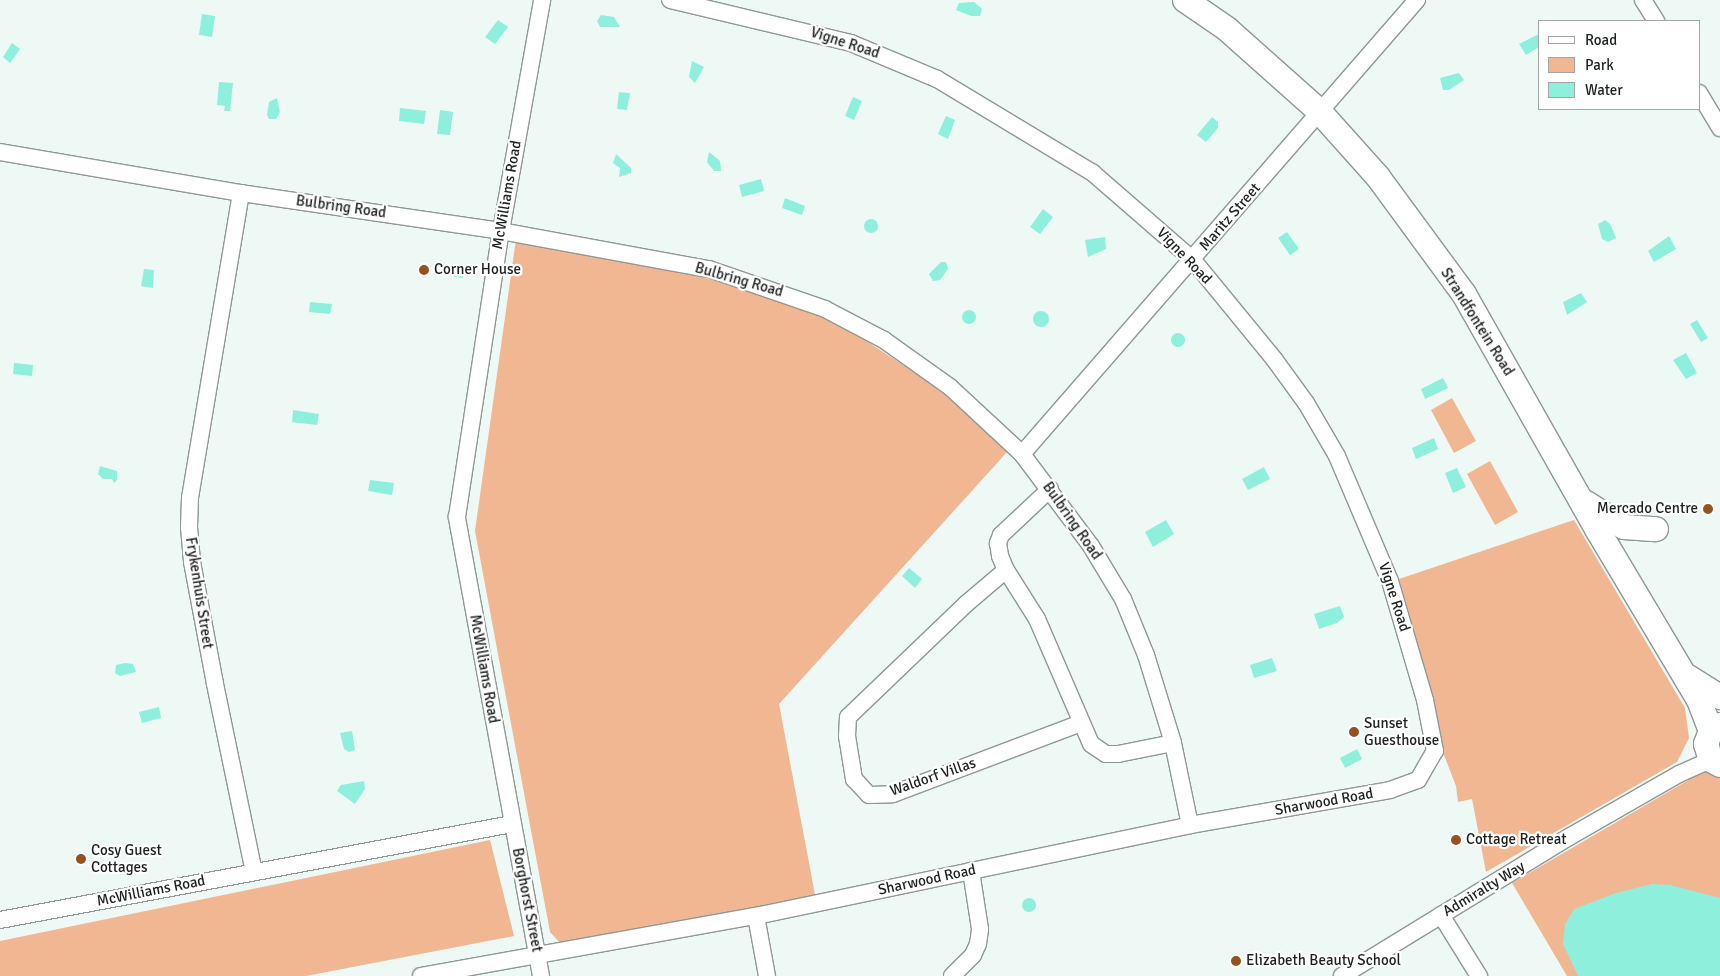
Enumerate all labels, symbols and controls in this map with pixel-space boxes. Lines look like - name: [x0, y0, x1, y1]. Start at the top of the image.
- legend: [1538, 20, 1700, 110]
- street label: Vigne Road: [808, 23, 882, 63]
- text: Road: [1585, 31, 1617, 49]
- text: Park: [1585, 56, 1614, 74]
- text: Water: [1585, 81, 1623, 99]
- street label: McWilliams Road: [489, 139, 525, 251]
- street label: Maritz Street: [1196, 179, 1264, 255]
- street label: Bulbring Road: [295, 192, 387, 222]
- street label: Vigne Road: [1153, 224, 1215, 288]
- street label: Bulbring Road: [693, 259, 785, 301]
- place label: Corner House: [434, 261, 521, 279]
- marker: Corner House: [418, 264, 430, 276]
- street label: Strandfontein Road: [1437, 265, 1517, 379]
- street label: Bulbring Road: [1039, 479, 1105, 563]
- place label: Mercado Centre: [1597, 500, 1698, 518]
- marker: Mercado Centre: [1702, 503, 1714, 515]
- street label: Frykenhuis Street: [181, 536, 217, 650]
- street label: Vigne Road: [1374, 560, 1414, 634]
- street label: McWilliams Road: [466, 613, 502, 725]
- place label: Sunset Guesthouse: [1364, 714, 1439, 749]
- marker: Sunset Guesthouse: [1348, 726, 1360, 738]
- street label: Waldorf Villas: [888, 754, 978, 800]
- street label: Sharwood Road: [1273, 784, 1375, 820]
- place label: Cottage Retreat: [1466, 831, 1566, 849]
- marker: Cottage Retreat: [1450, 834, 1462, 846]
- place label: Cosy Guest Cottages: [91, 841, 162, 876]
- street label: Borghorst Street: [508, 846, 546, 954]
- marker: Cosy Guest Cottages: [75, 853, 87, 865]
- street label: Admiralty Way: [1440, 857, 1528, 921]
- street label: Sharwood Road: [876, 861, 978, 899]
- street label: McWilliams Road: [95, 872, 207, 910]
- place label: Elizabeth Beauty School: [1246, 952, 1401, 970]
- marker: Elizabeth Beauty School: [1230, 955, 1242, 967]

